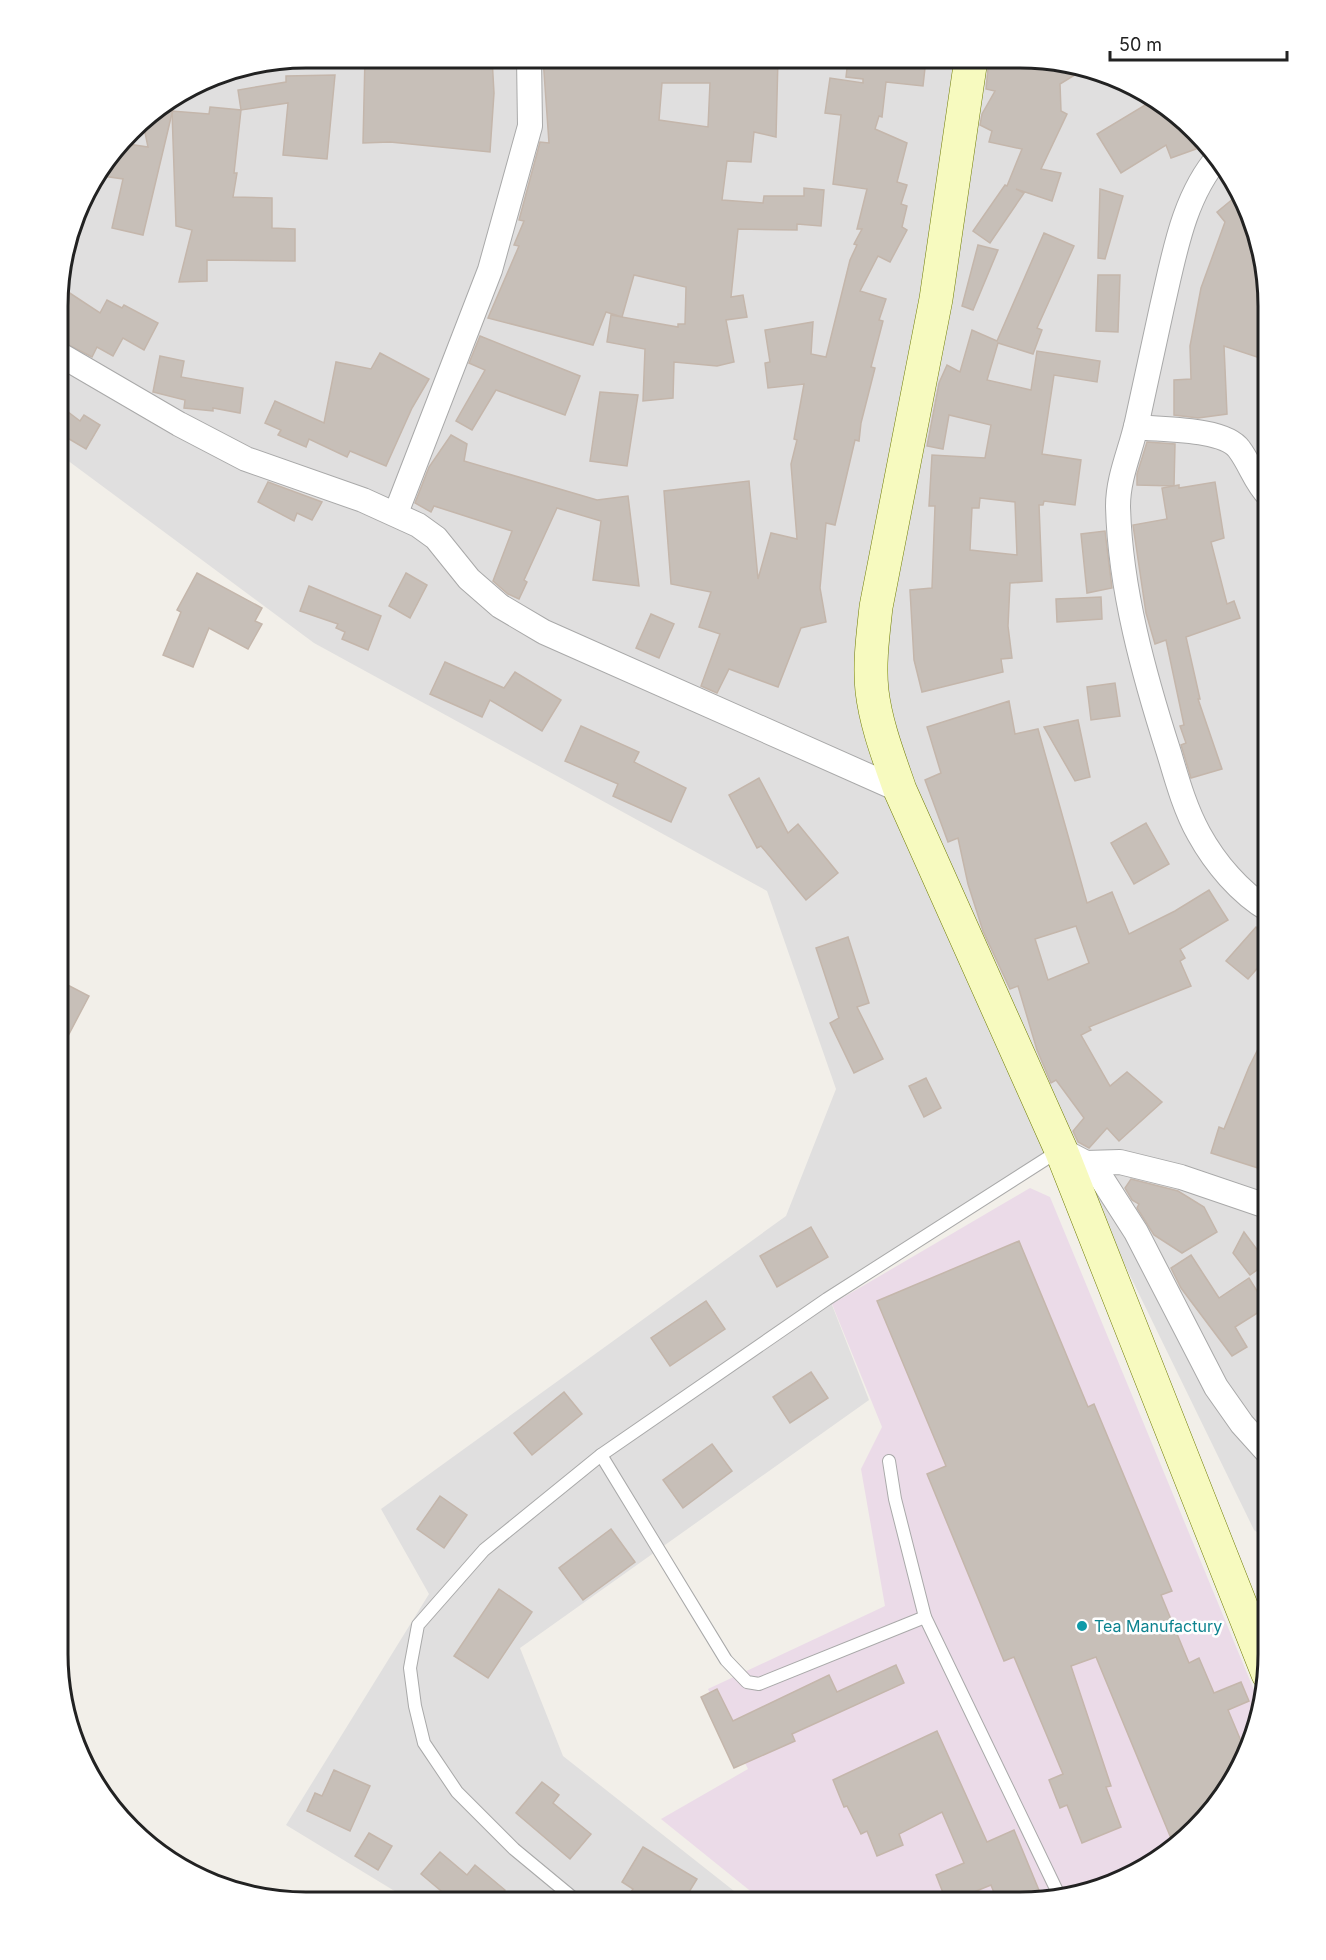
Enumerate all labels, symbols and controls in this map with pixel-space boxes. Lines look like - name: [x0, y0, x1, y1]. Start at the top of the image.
- scale bar: [1110, 24, 1287, 62]
- text: 50 m: [1119, 34, 1162, 55]
- place label: Tea Manufactury: [1094, 1616, 1222, 1636]
- marker: Tea Manufactury: [1075, 1619, 1089, 1633]

